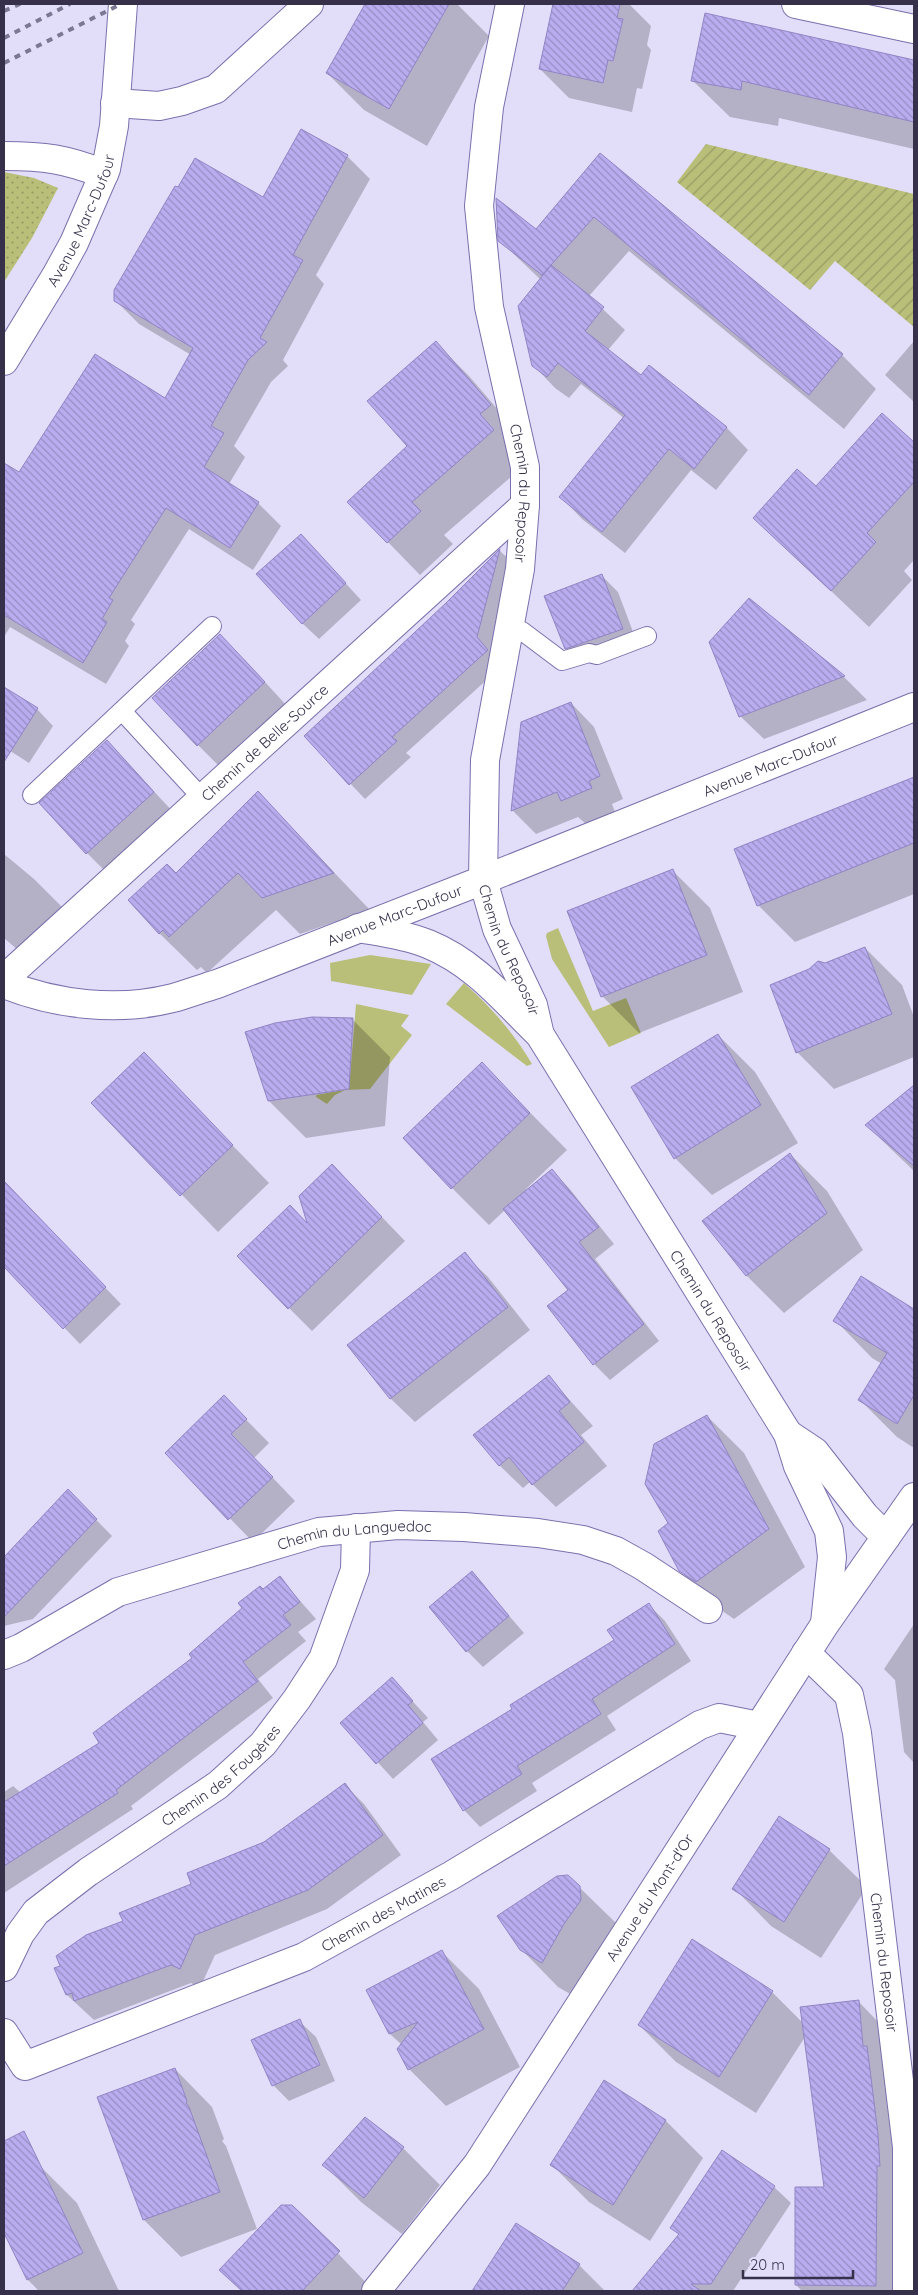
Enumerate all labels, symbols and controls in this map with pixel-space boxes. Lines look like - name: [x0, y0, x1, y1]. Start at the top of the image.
- street label: Avenue Marc-Dufour: [42, 152, 118, 290]
- street label: Chemin du Reposoir: [506, 422, 535, 564]
- street label: Chemin de Belle-Source: [197, 679, 332, 805]
- street label: Avenue Marc-Dufour: [700, 729, 841, 800]
- street label: Avenue Marc-Dufour: [324, 880, 465, 950]
- street label: Chemin du Reposoir: [475, 882, 545, 1017]
- street label: Chemin du Reposoir: [666, 1246, 757, 1375]
- street label: Chemin du Languedoc: [275, 1515, 432, 1554]
- street label: Chemin des Fougères: [157, 1721, 284, 1830]
- street label: Avenue du Mont-d'Or: [601, 1830, 697, 1964]
- street label: Chemin des Matines: [318, 1871, 449, 1955]
- street label: Chemin du Reposoir: [867, 1892, 903, 2033]
- scale bar: [743, 2248, 853, 2280]
- text: 20 m: [750, 2255, 785, 2274]

